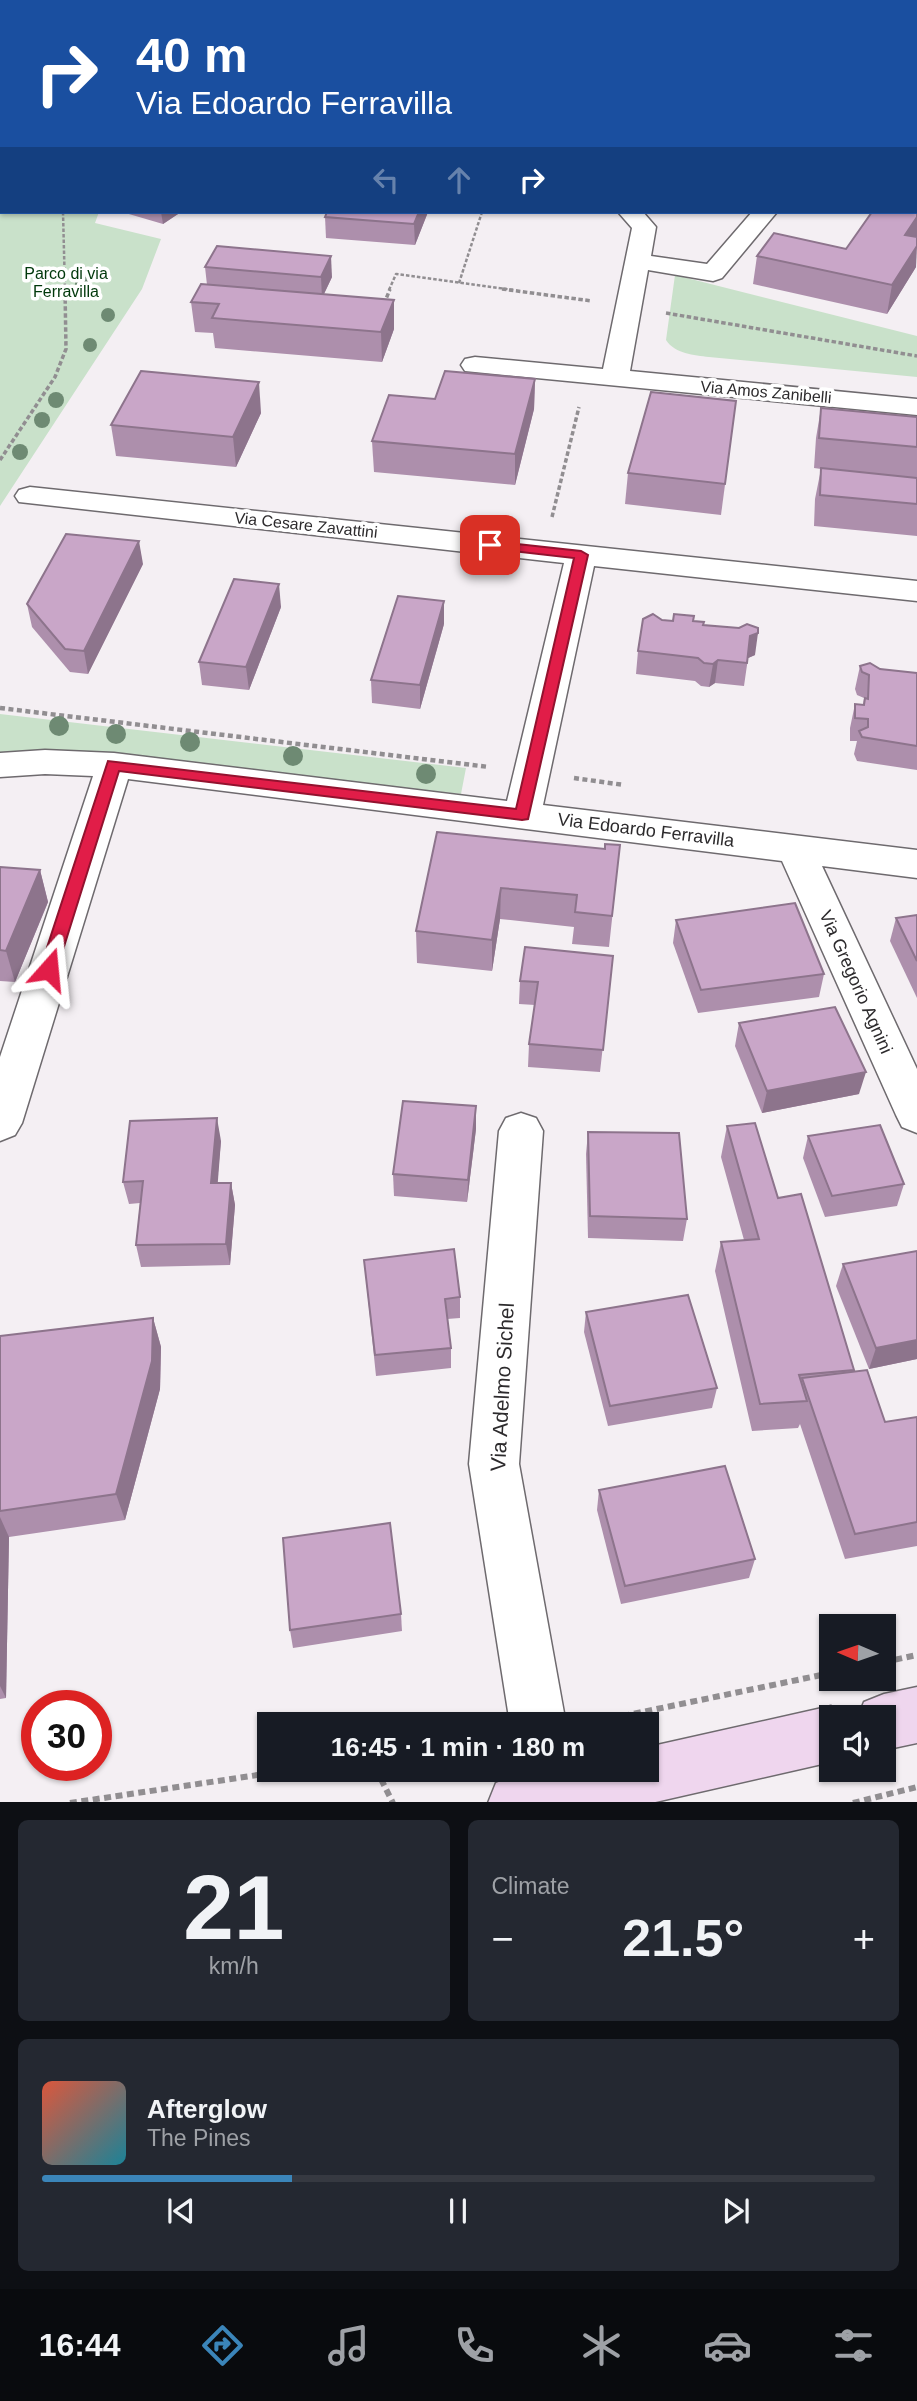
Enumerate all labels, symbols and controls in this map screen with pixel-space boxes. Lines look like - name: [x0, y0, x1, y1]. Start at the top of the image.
- icon: right: [21, 28, 112, 119]
- text: 40 m: [136, 28, 248, 82]
- text: Via Edoardo Ferravilla: [136, 85, 452, 121]
- icon: left: [367, 161, 405, 199]
- icon: ahead: [440, 161, 478, 199]
- icon: right: [513, 161, 551, 199]
- park label: Parco di via Ferravilla: [24, 265, 108, 300]
- street label: Via Amos Zanibelli: [700, 378, 832, 406]
- street label: Via Cesare Zavattini: [234, 509, 378, 541]
- pin: [460, 515, 520, 575]
- icon: arrive: [471, 526, 509, 564]
- street label: Via Edoardo Ferravilla: [557, 809, 736, 851]
- street label: Via Gregorio Agnini: [815, 907, 897, 1057]
- position arrow: [12, 932, 86, 1006]
- street label: Via Adelmo Sichel: [486, 1302, 518, 1472]
- north arrow: [819, 1614, 896, 1690]
- map controls: [819, 1614, 896, 1782]
- speed limit sign: 30: [21, 1690, 112, 1781]
- button: sound: [819, 1705, 896, 1782]
- text: 16:45 · 1 min · 180 m: [331, 1732, 585, 1762]
- text: 21: [183, 1857, 284, 1958]
- text: Climate: [492, 1873, 569, 1899]
- text: 21.5°: [622, 1909, 744, 1967]
- text: −: [492, 1918, 514, 1960]
- text: +: [853, 1918, 875, 1960]
- text: km/h: [209, 1953, 259, 1979]
- text: Afterglow: [147, 2094, 267, 2124]
- text: The Pines: [147, 2125, 251, 2151]
- icon: previous: [162, 2192, 200, 2230]
- icon: pause: [439, 2192, 477, 2230]
- icon: next: [717, 2192, 755, 2230]
- icon: directions: [198, 2321, 247, 2370]
- icon: music: [324, 2321, 373, 2370]
- icon: phone: [450, 2321, 499, 2370]
- icon: climate: [577, 2321, 626, 2370]
- icon: car: [703, 2321, 752, 2370]
- icon: filters: [829, 2321, 878, 2370]
- text: 16:44: [39, 2327, 120, 2363]

